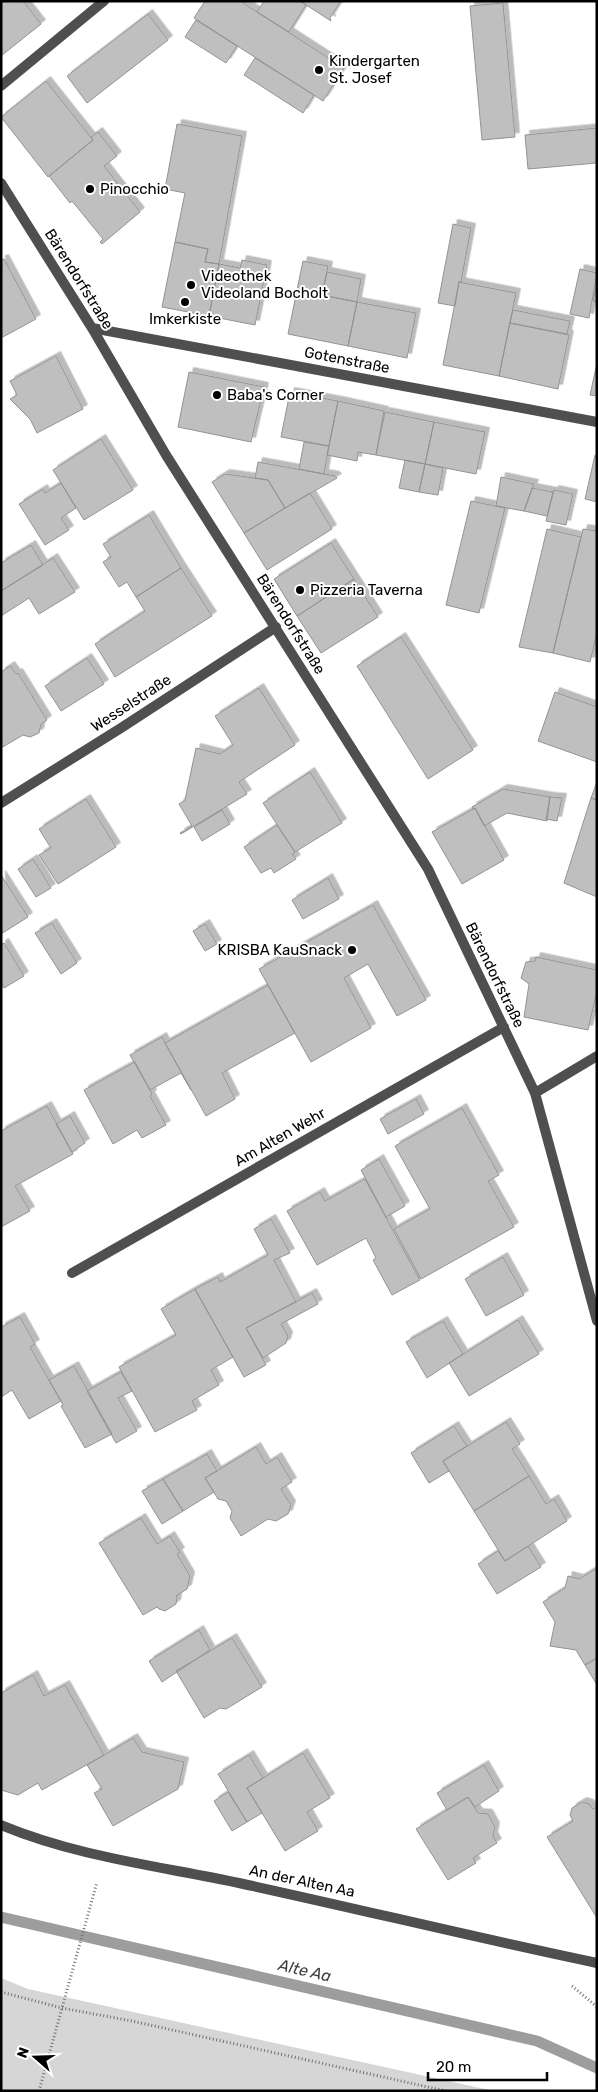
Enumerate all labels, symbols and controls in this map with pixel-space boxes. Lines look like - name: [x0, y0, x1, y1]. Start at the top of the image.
- place label: Kindergarten St. Josef: [329, 52, 420, 87]
- marker: Kindergarten St. Josef: [313, 64, 325, 76]
- place label: Pinocchio: [100, 180, 169, 198]
- marker: Pinocchio: [84, 183, 96, 195]
- street label: Bärendorfstraße: [41, 225, 117, 333]
- place label: Videothek Videoland Bocholt: [201, 267, 328, 302]
- marker: Videothek Videoland Bocholt: [185, 279, 197, 291]
- marker: Imkerkiste: [179, 296, 191, 308]
- place label: Imkerkiste: [149, 310, 221, 328]
- street label: Gotenstraße: [303, 343, 391, 377]
- place label: Baba's Corner: [227, 386, 324, 404]
- marker: Baba's Corner: [211, 389, 223, 401]
- street label: Bärendorfstraße: [253, 570, 329, 678]
- place label: Pizzeria Taverna: [310, 581, 423, 599]
- marker: Pizzeria Taverna: [294, 584, 306, 596]
- street label: Wesselstraße: [87, 670, 175, 736]
- street label: Bärendorfstraße: [462, 919, 528, 1031]
- place label: KRISBA KauSnack: [218, 941, 342, 959]
- marker: KRISBA KauSnack: [346, 944, 358, 956]
- street label: Am Alten Wehr: [231, 1104, 329, 1170]
- street label: An der Alten Aa: [248, 1861, 356, 1901]
- water label: Alte Aa: [276, 1955, 333, 1986]
- north arrow: [10, 2032, 60, 2082]
- text: N: [14, 2045, 33, 2060]
- scale bar: [428, 2050, 547, 2082]
- text: 20 m: [436, 2058, 471, 2076]

